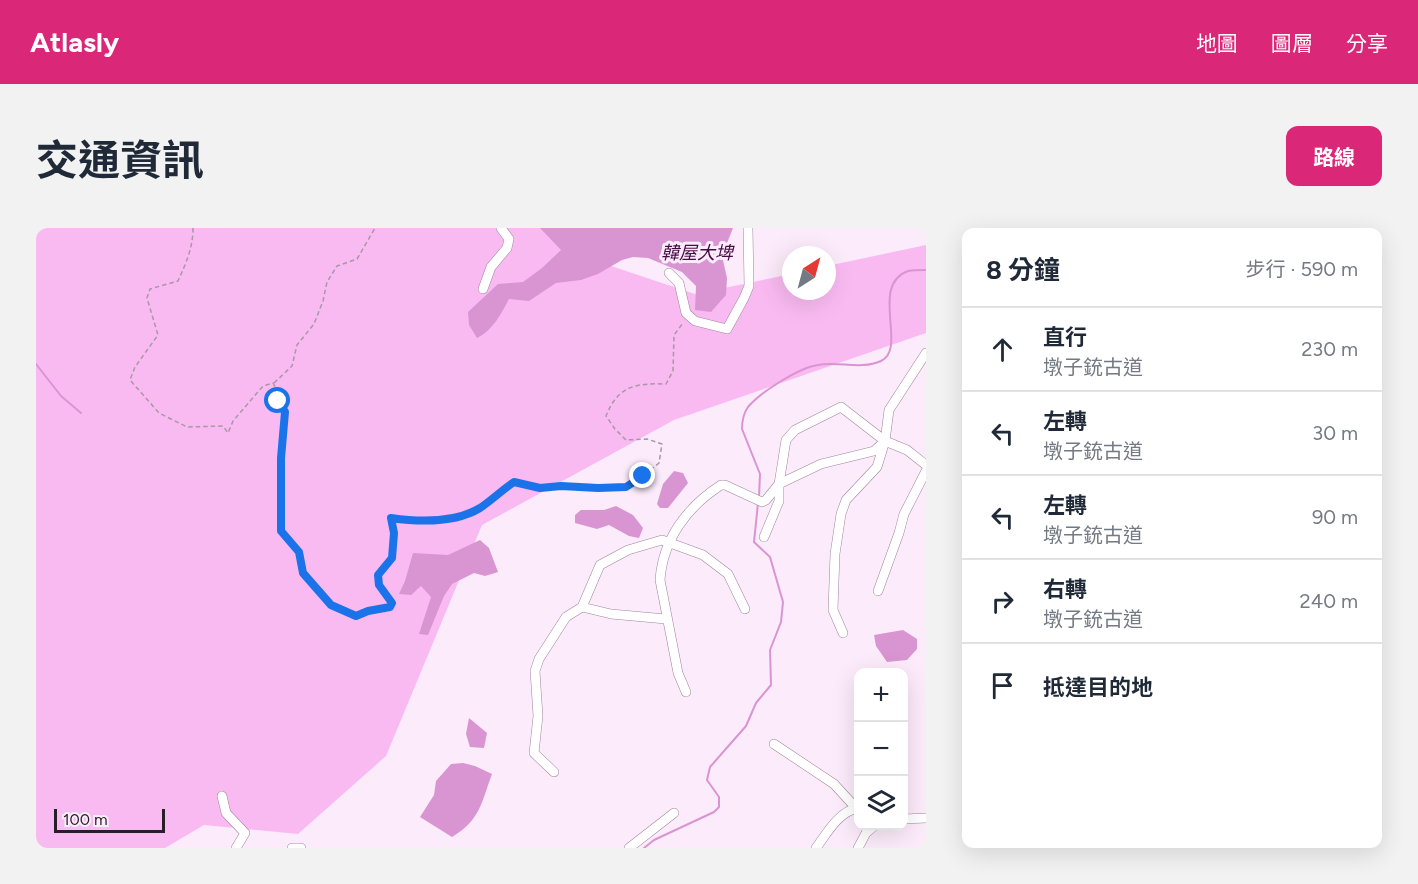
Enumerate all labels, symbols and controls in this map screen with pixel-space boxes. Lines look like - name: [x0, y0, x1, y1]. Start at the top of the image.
- text: Atlasly: [30, 25, 119, 59]
- text: 地圖: [1196, 31, 1238, 56]
- text: 圖層: [1271, 31, 1313, 56]
- text: 分享: [1346, 31, 1388, 56]
- button: 路線: [1286, 126, 1382, 186]
- text: 交通資訊: [36, 135, 204, 186]
- water label: 韓屋大埤: [661, 242, 735, 264]
- north arrow: [782, 246, 836, 300]
- text: 8 分鐘: [986, 254, 1060, 286]
- text: 步行 · 590 m: [1245, 257, 1358, 281]
- text: 直行: [1043, 324, 1087, 351]
- icon: ahead: [986, 333, 1019, 366]
- text: 230 m: [1301, 337, 1358, 361]
- text: 墩子銃古道: [1043, 355, 1143, 379]
- route start: [264, 387, 290, 413]
- text: 左轉: [1043, 408, 1087, 435]
- icon: left: [986, 417, 1019, 450]
- text: 30 m: [1312, 421, 1358, 445]
- text: 墩子銃古道: [1043, 439, 1143, 463]
- route end: [629, 462, 655, 488]
- text: 左轉: [1043, 492, 1087, 519]
- icon: left: [986, 501, 1019, 534]
- text: 90 m: [1312, 505, 1358, 529]
- text: 墩子銃古道: [1043, 523, 1143, 547]
- text: 右轉: [1043, 576, 1087, 603]
- icon: right: [986, 585, 1019, 618]
- text: 240 m: [1300, 589, 1358, 613]
- text: 墩子銃古道: [1043, 607, 1143, 631]
- map controls: [854, 668, 908, 830]
- button: +: [854, 668, 908, 722]
- icon: arrive: [986, 669, 1019, 702]
- text: 抵達目的地: [1043, 674, 1153, 701]
- button: −: [854, 722, 908, 776]
- button: layers: [854, 776, 908, 830]
- scale bar: [54, 806, 165, 834]
- text: 100 m: [63, 810, 108, 829]

